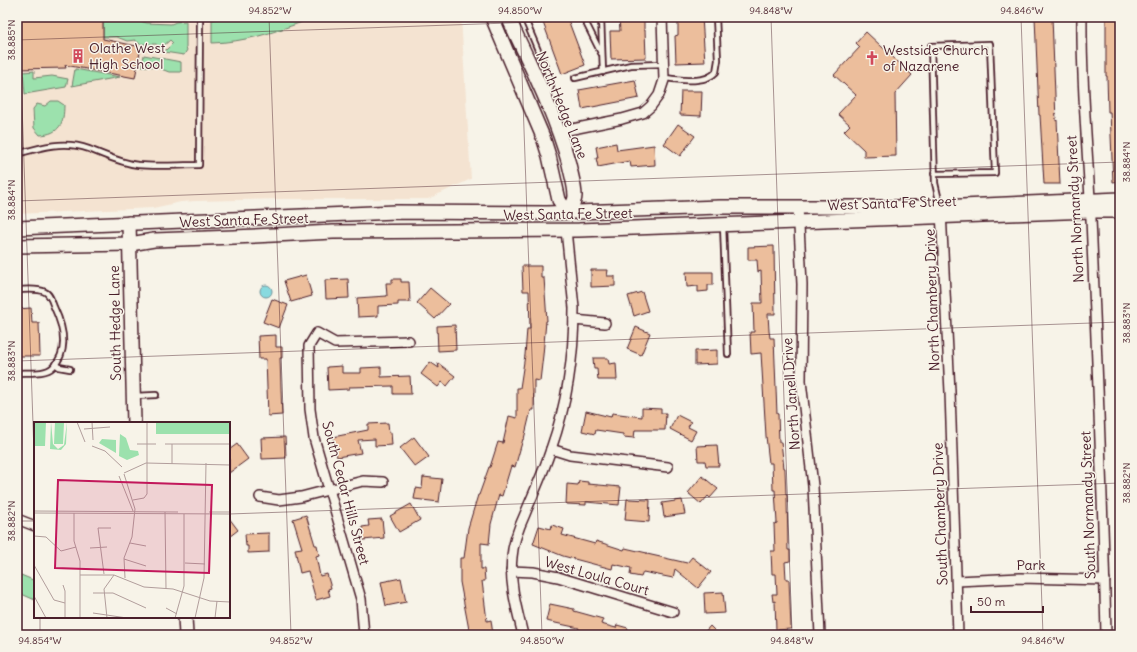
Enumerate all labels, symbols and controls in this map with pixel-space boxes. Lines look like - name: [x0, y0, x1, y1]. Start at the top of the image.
- text: 94.852°W: [248, 4, 292, 17]
- text: 94.850°W: [498, 4, 542, 17]
- text: 94.848°W: [749, 4, 793, 17]
- text: 94.846°W: [1000, 4, 1044, 17]
- text: 38.885°N: [5, 19, 18, 61]
- place label: Olathe West High School: [89, 39, 166, 73]
- place label: Westside Church of Nazarene: [883, 41, 989, 75]
- building icon: Olathe West High School: [70, 48, 86, 64]
- street label: North Hedge Lane: [532, 48, 592, 162]
- church icon: Westside Church of Nazarene: [864, 50, 880, 66]
- street label: North Normandy Street: [1062, 135, 1088, 283]
- text: 38.884°N: [1120, 141, 1133, 183]
- text: 38.884°N: [5, 179, 18, 221]
- street label: West Santa Fe Street: [827, 192, 957, 214]
- street label: West Santa Fe Street: [503, 204, 633, 224]
- street label: West Santa Fe Street: [179, 209, 309, 231]
- street label: North Chambery Drive: [921, 229, 943, 371]
- street label: South Hedge Lane: [105, 265, 125, 381]
- text: 38.883°N: [1120, 303, 1133, 343]
- street label: North Janell Drive: [778, 337, 804, 451]
- text: 38.883°N: [5, 341, 18, 381]
- street label: South Cedar Hills Street: [318, 419, 374, 567]
- inset map: [34, 422, 230, 618]
- street label: South Normandy Street: [1076, 430, 1100, 579]
- street label: South Chambery Drive: [929, 442, 951, 586]
- text: 38.882°N: [1120, 463, 1133, 503]
- text: 38.882°N: [5, 501, 18, 541]
- street label: West Loula Court: [543, 553, 651, 600]
- street label: Park: [1017, 556, 1045, 574]
- scale bar: [971, 588, 1043, 614]
- text: 50 m: [977, 594, 1006, 609]
- text: 94.854°W: [18, 634, 62, 647]
- text: 94.852°W: [269, 634, 313, 647]
- text: 94.850°W: [520, 634, 564, 647]
- text: 94.848°W: [770, 634, 814, 647]
- text: 94.846°W: [1021, 634, 1065, 647]

